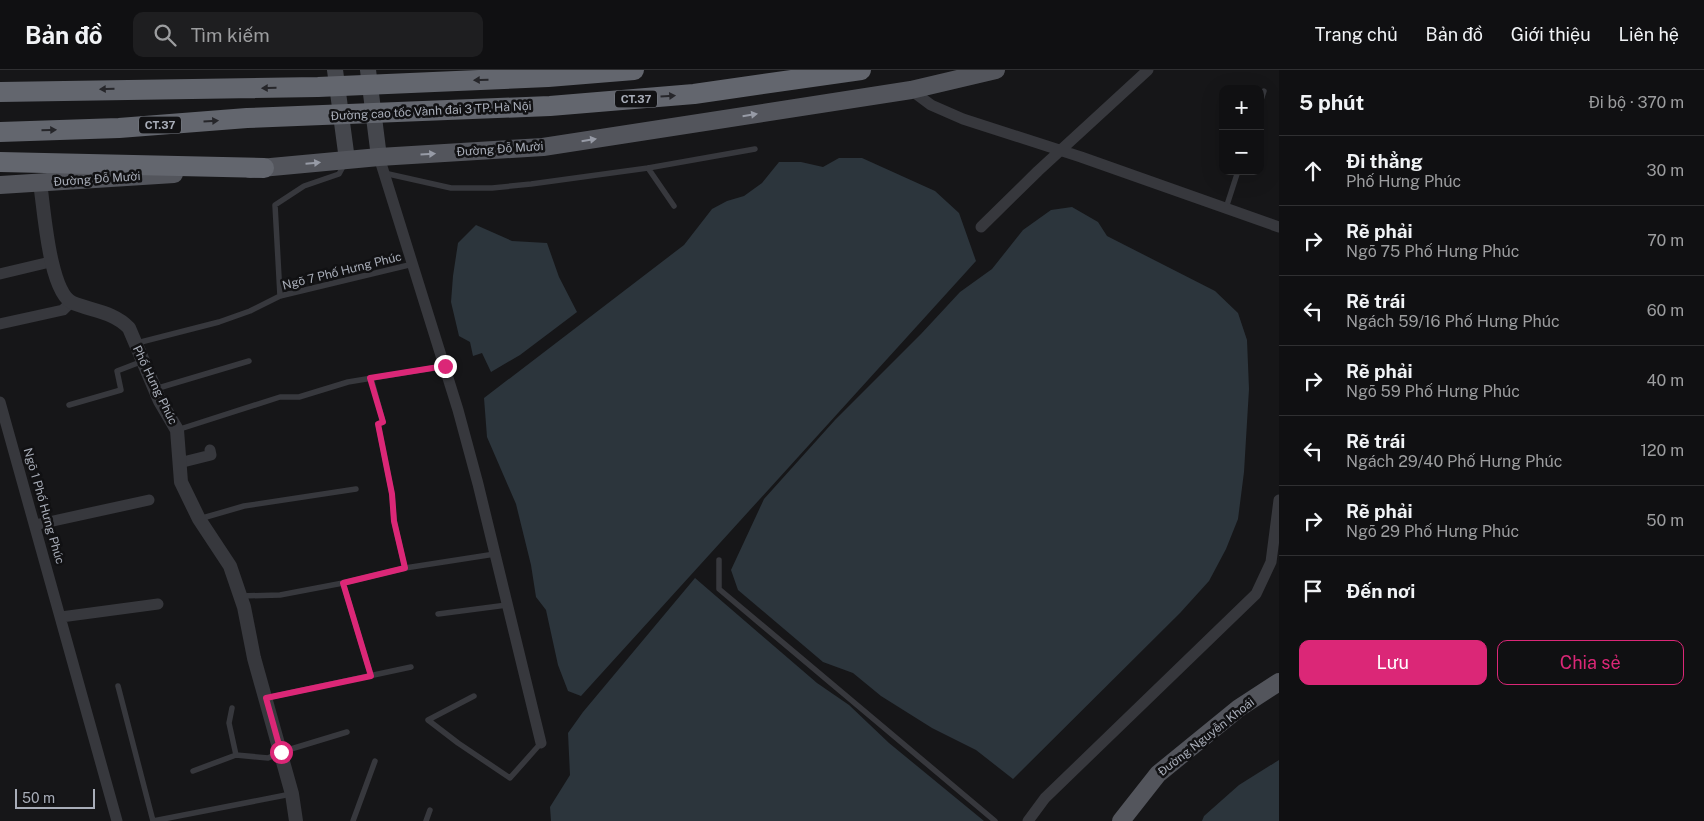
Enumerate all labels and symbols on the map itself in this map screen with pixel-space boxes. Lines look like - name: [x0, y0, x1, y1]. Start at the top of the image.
- one-way arrow: [472, 76, 488, 84]
- one-way arrow: [261, 84, 277, 92]
- one-way arrow: [99, 85, 115, 93]
- road number: CT.37: [615, 90, 657, 108]
- one-way arrow: [660, 92, 676, 100]
- street label: Đường cao tốc Vành đai 3 TP. Hà Nội: [330, 99, 532, 123]
- one-way arrow: [742, 111, 758, 119]
- road number: CT.37: [139, 116, 181, 134]
- one-way arrow: [203, 116, 219, 124]
- one-way arrow: [41, 126, 57, 134]
- one-way arrow: [582, 135, 598, 143]
- street label: Đường Đỗ Mười: [456, 139, 544, 159]
- one-way arrow: [420, 150, 436, 158]
- one-way arrow: [305, 159, 321, 167]
- street label: Đường Đỗ Mười: [53, 169, 141, 189]
- street label: Ngõ 7 Phố Hưng Phúc: [281, 249, 403, 293]
- street label: Phố Hưng Phúc: [130, 343, 180, 427]
- route end: [434, 355, 457, 378]
- street label: Ngõ 1 Phố Hưng Phúc: [21, 446, 67, 566]
- street label: Đường Nguyễn Khoái: [1155, 695, 1257, 779]
- route start: [270, 741, 293, 764]
- scale bar: [15, 786, 95, 809]

